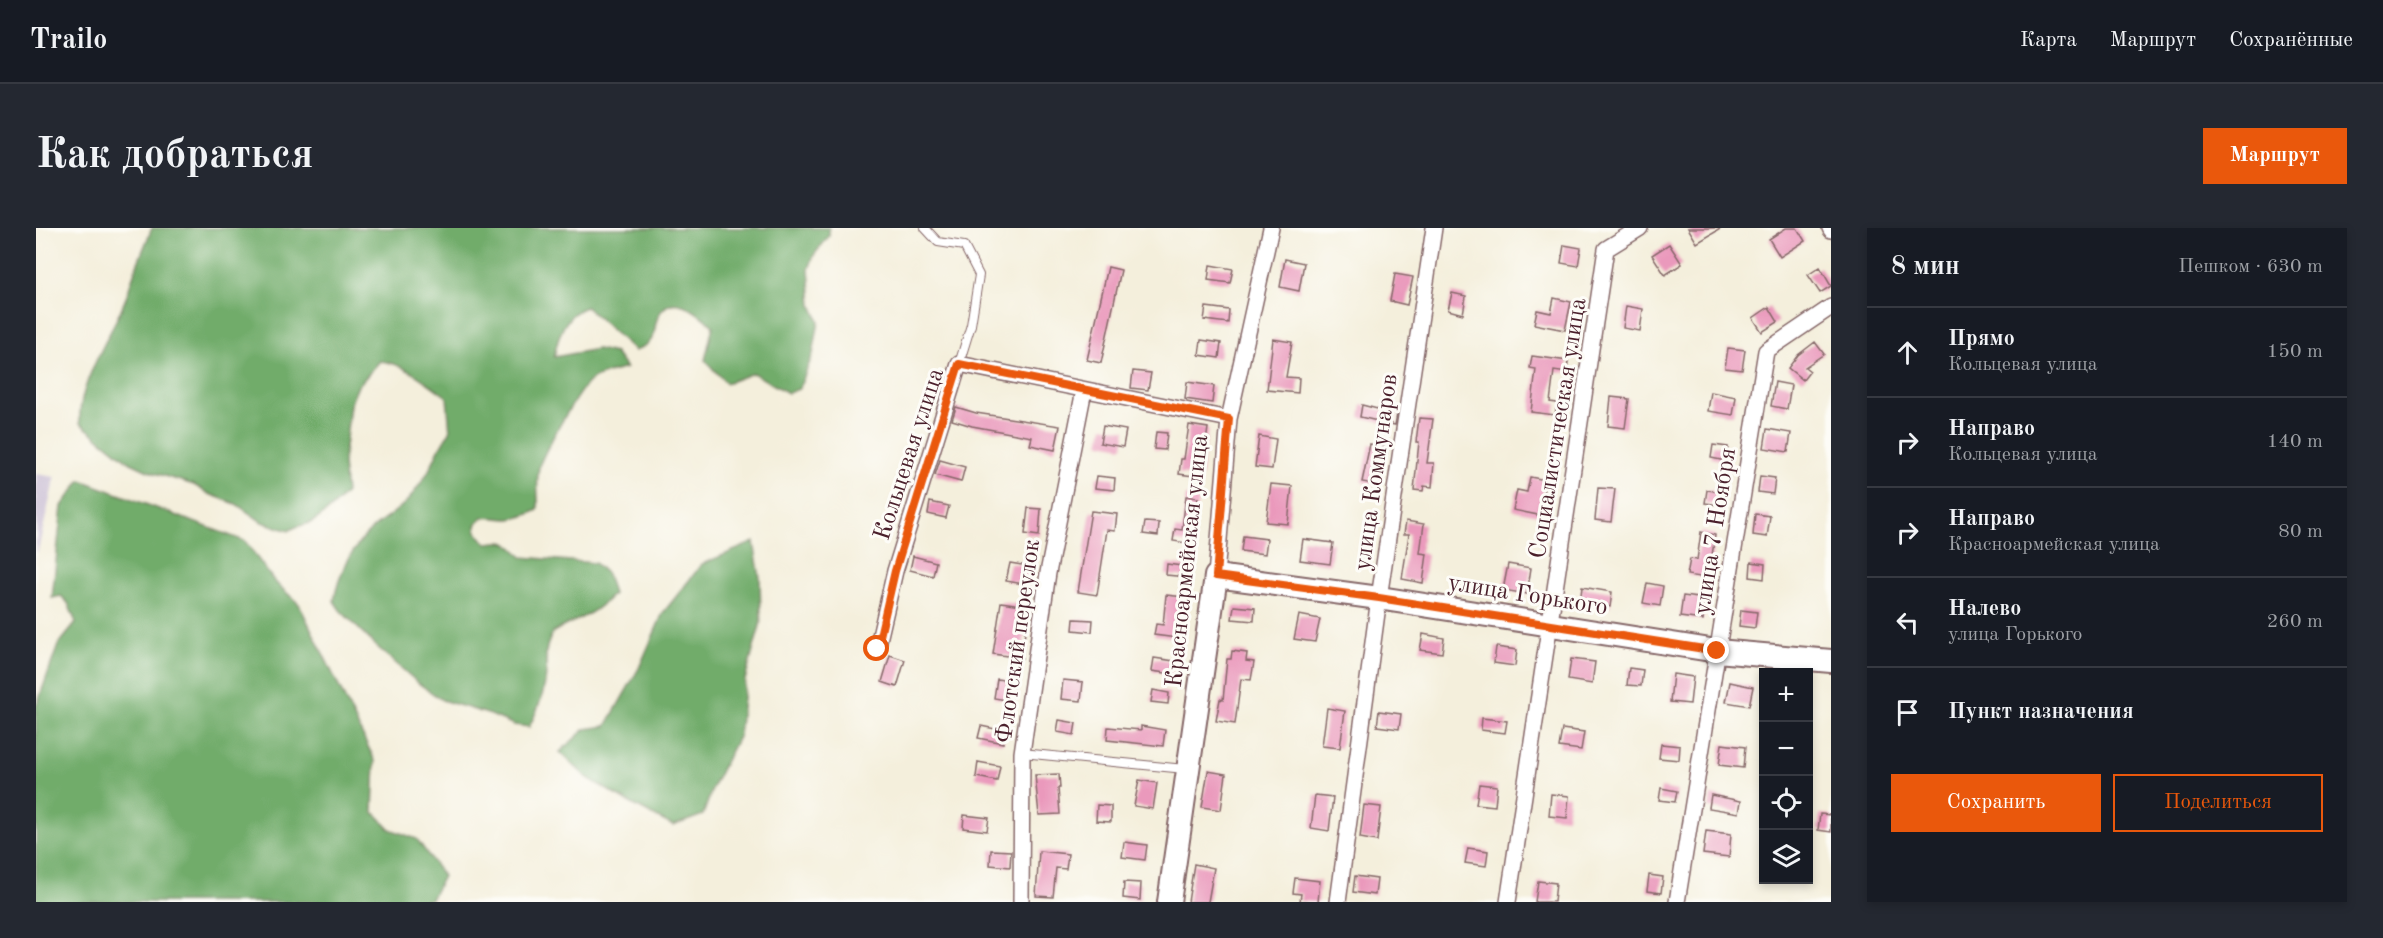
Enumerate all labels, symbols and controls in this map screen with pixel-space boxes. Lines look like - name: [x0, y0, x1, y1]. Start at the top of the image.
- text: Trailo: [30, 27, 107, 55]
- text: Карта: [2020, 30, 2077, 51]
- text: Маршрут: [2110, 30, 2196, 51]
- text: Сохранённые: [2229, 30, 2353, 51]
- button: Маршрут: [2203, 128, 2347, 184]
- text: Как добраться: [36, 135, 313, 177]
- text: 8 мин: [1891, 254, 1960, 280]
- text: Пешком · 630 m: [2178, 257, 2323, 277]
- street label: Социалистическая улица: [1527, 296, 1591, 560]
- text: Прямо: [1948, 328, 2015, 350]
- icon: ahead: [1891, 336, 1924, 369]
- text: 150 m: [2267, 342, 2323, 362]
- text: Кольцевая улица: [1948, 355, 2098, 375]
- street label: Кольцевая улица: [871, 365, 949, 544]
- street label: улица Коммунаров: [1351, 372, 1403, 572]
- text: Направо: [1948, 418, 2035, 440]
- icon: right: [1891, 426, 1924, 459]
- text: 140 m: [2267, 432, 2323, 452]
- street label: Красноармейская улица: [1163, 433, 1213, 689]
- text: Кольцевая улица: [1948, 445, 2098, 465]
- street label: улица 7 Ноября: [1691, 446, 1741, 617]
- text: Направо: [1948, 508, 2035, 530]
- icon: right: [1891, 516, 1924, 549]
- text: 80 m: [2278, 522, 2323, 542]
- text: Красноармейская улица: [1948, 535, 2160, 555]
- street label: Флотский переулок: [993, 538, 1045, 745]
- street label: улица Горького: [1446, 572, 1609, 620]
- text: Налево: [1948, 598, 2021, 620]
- icon: left: [1891, 606, 1924, 639]
- text: 260 m: [2267, 612, 2323, 632]
- text: улица Горького: [1948, 625, 2082, 645]
- route start: [863, 635, 889, 661]
- route end: [1703, 637, 1729, 663]
- map controls: [1759, 668, 1813, 884]
- button: +: [1759, 668, 1813, 722]
- icon: arrive: [1891, 696, 1924, 729]
- text: Пункт назначения: [1948, 701, 2134, 723]
- button: −: [1759, 722, 1813, 776]
- button: Сохранить: [1891, 774, 2101, 832]
- button: Поделиться: [2113, 774, 2323, 832]
- button: locate: [1759, 776, 1813, 830]
- button: layers: [1759, 830, 1813, 884]

